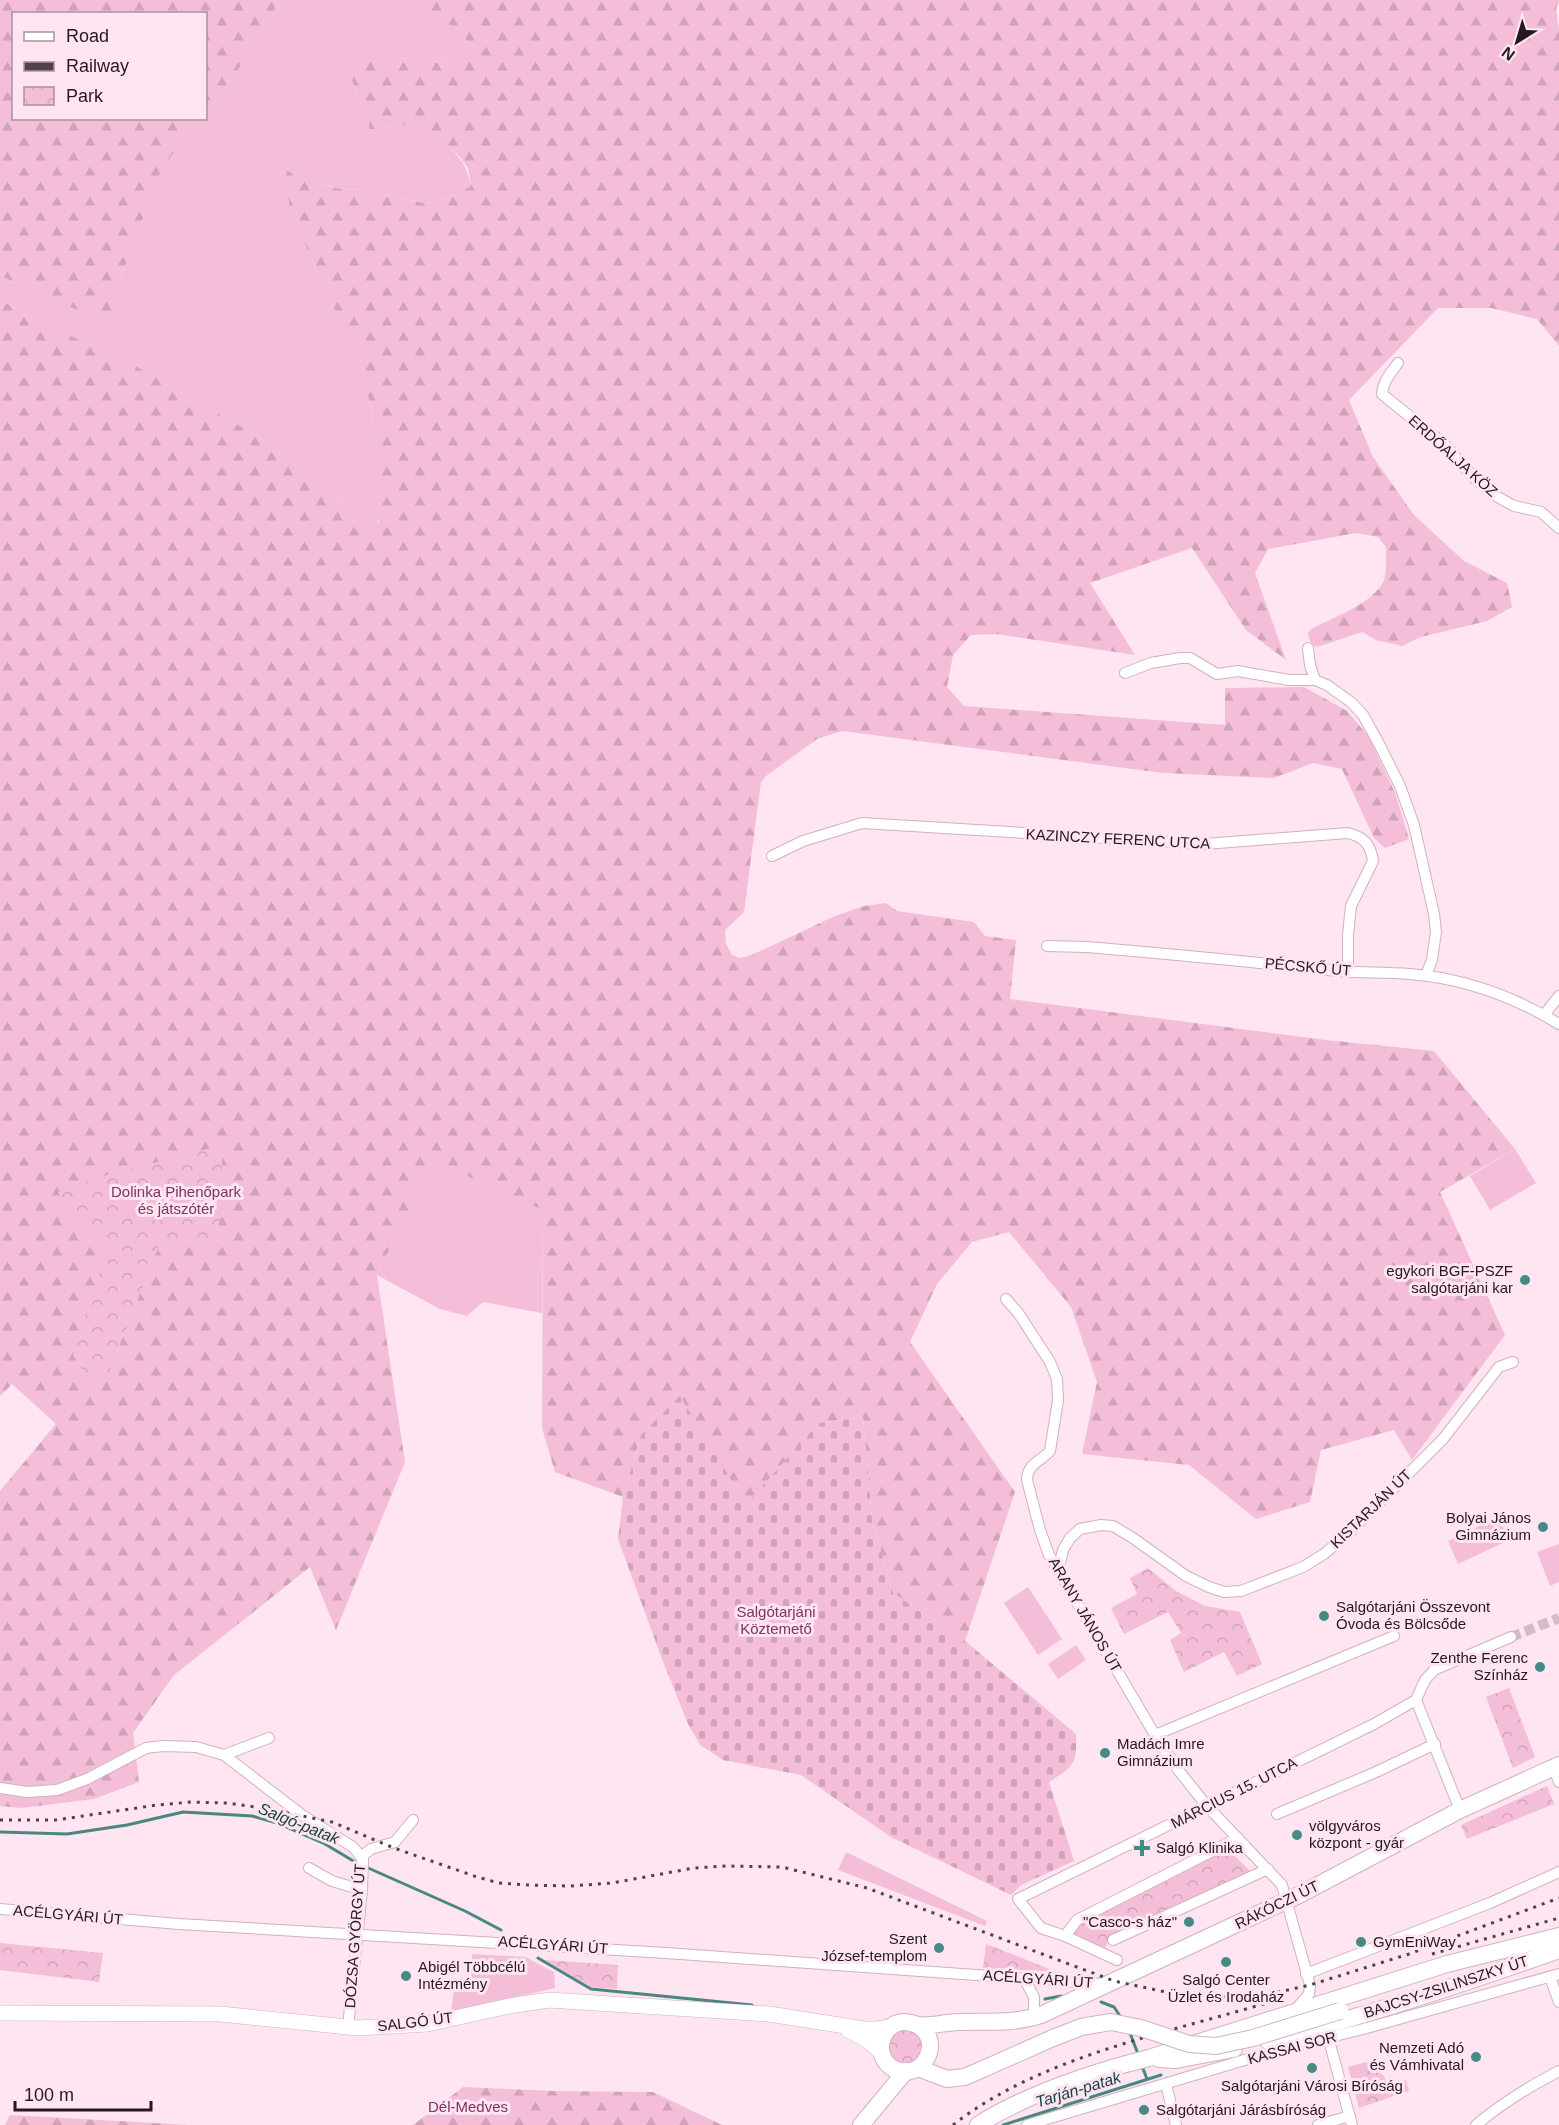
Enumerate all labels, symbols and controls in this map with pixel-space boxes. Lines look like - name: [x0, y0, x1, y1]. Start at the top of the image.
- legend: [12, 12, 207, 120]
- north arrow: [1487, 12, 1547, 72]
- text: Road: [66, 26, 109, 46]
- text: N: [1499, 43, 1518, 64]
- text: Railway: [66, 56, 129, 76]
- text: Park: [66, 86, 104, 106]
- street label: ERDŐALJA KÖZ: [1406, 411, 1501, 500]
- street label: KAZINCZY FERENC UTCA: [1025, 825, 1211, 852]
- street label: PÉCSKŐ ÚT: [1264, 954, 1352, 979]
- park label: Dolinka Pihenőpark és játszótér: [111, 1183, 242, 1217]
- place label: egykori BGF-PSZF salgótarjáni kar: [1386, 1262, 1513, 1296]
- marker: egykori BGF-PSZF salgótarjáni kar: [1518, 1273, 1532, 1287]
- street label: KISTARJÁN ÚT: [1327, 1466, 1415, 1551]
- place label: Bolyai János Gimnázium: [1446, 1509, 1531, 1543]
- marker: Bolyai János Gimnázium: [1536, 1520, 1550, 1534]
- street label: ARANY JÁNOS ÚT: [1046, 1554, 1125, 1675]
- place label: Salgótarjáni Összevont Óvoda és Bölcsőde: [1336, 1598, 1491, 1632]
- park label: Salgótarjáni Köztemető: [736, 1603, 816, 1637]
- marker: Salgótarjáni Összevont Óvoda és Bölcsőde: [1317, 1609, 1331, 1623]
- place label: Zenthe Ferenc Színház: [1430, 1649, 1528, 1683]
- marker: Zenthe Ferenc Színház: [1533, 1660, 1547, 1674]
- place label: Madách Imre Gimnázium: [1117, 1735, 1205, 1769]
- marker: Madách Imre Gimnázium: [1098, 1746, 1112, 1760]
- street label: MÁRCIUS 15. UTCA: [1168, 1753, 1300, 1832]
- water label: Salgó-patak: [256, 1800, 343, 1848]
- place label: völgyváros központ - gyár: [1309, 1817, 1404, 1851]
- marker: völgyváros központ - gyár: [1290, 1828, 1304, 1842]
- marker: Salgó Klinika: [1133, 1839, 1151, 1857]
- place label: Salgó Klinika: [1156, 1839, 1243, 1856]
- street label: DÓZSA GYÖRGY ÚT: [341, 1863, 368, 2009]
- street label: RÁKÓCZI ÚT: [1232, 1877, 1321, 1932]
- street label: ACÉLGYÁRI ÚT: [12, 1901, 124, 1928]
- place label: "Casco-s ház": [1083, 1913, 1177, 1930]
- marker: "Casco-s ház": [1182, 1915, 1196, 1929]
- place label: Szent József-templom: [821, 1930, 928, 1964]
- street label: ACÉLGYÁRI ÚT: [498, 1932, 609, 1957]
- place label: GymEniWay: [1373, 1933, 1456, 1950]
- marker: GymEniWay: [1354, 1935, 1368, 1949]
- marker: Szent József-templom: [932, 1941, 946, 1955]
- street label: BAJCSY-ZSILINSZKY ÚT: [1362, 1952, 1530, 2021]
- marker: Salgó Center Üzlet és Irodaház: [1219, 1955, 1233, 1969]
- place label: Abigél Többcélú Intézmény: [418, 1958, 525, 1992]
- street label: ACÉLGYÁRI ÚT: [983, 1966, 1094, 1991]
- marker: Abigél Többcélú Intézmény: [399, 1969, 413, 1983]
- place label: Salgó Center Üzlet és Irodaház: [1168, 1971, 1284, 2005]
- street label: SALGÓ ÚT: [376, 2008, 454, 2035]
- street label: KASSAI SOR: [1246, 2028, 1338, 2067]
- place label: Nemzeti Adó és Vámhivatal: [1370, 2039, 1464, 2073]
- marker: Nemzeti Adó és Vámhivatal: [1469, 2050, 1483, 2064]
- marker: Salgótarjáni Városi Bíróság: [1305, 2061, 1319, 2075]
- water label: Tarján-patak: [1033, 2068, 1124, 2111]
- scale bar: [15, 2074, 152, 2112]
- place label: Salgótarjáni Városi Bíróság: [1221, 2077, 1403, 2094]
- text: 100 m: [24, 2085, 74, 2105]
- park label: Dél-Medves: [428, 2098, 508, 2115]
- place label: Salgótarjáni Járásbíróság: [1156, 2101, 1326, 2118]
- marker: Salgótarjáni Járásbíróság: [1137, 2103, 1151, 2117]

